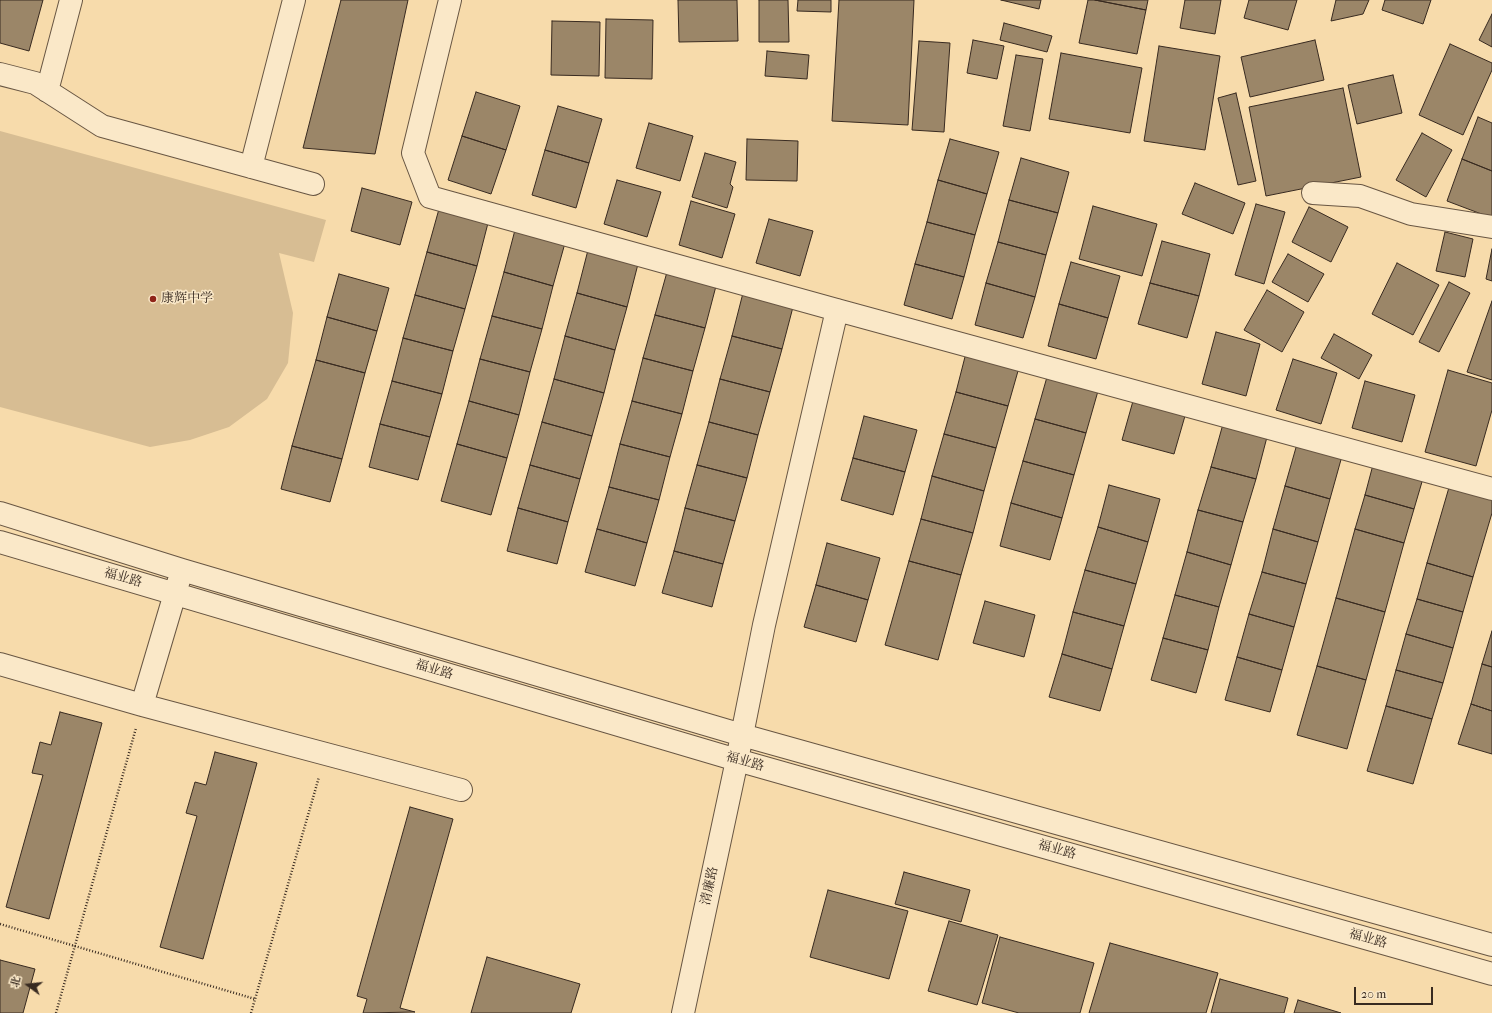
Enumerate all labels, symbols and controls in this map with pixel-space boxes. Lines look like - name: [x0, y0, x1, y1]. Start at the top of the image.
- place label: 康辉中学: [161, 291, 213, 307]
- marker: 康辉中学: [148, 294, 158, 304]
- street label: 福业路: [102, 565, 144, 591]
- street label: 福业路: [413, 657, 455, 683]
- street label: 福业路: [724, 749, 766, 775]
- street label: 福业路: [1036, 837, 1078, 863]
- street label: 清廉路: [698, 865, 722, 907]
- street label: 福业路: [1347, 926, 1389, 952]
- north arrow: [8, 965, 48, 1005]
- text: 北: [8, 975, 24, 989]
- scale bar: [1356, 979, 1435, 1005]
- text: 20 m: [1361, 987, 1386, 1001]

